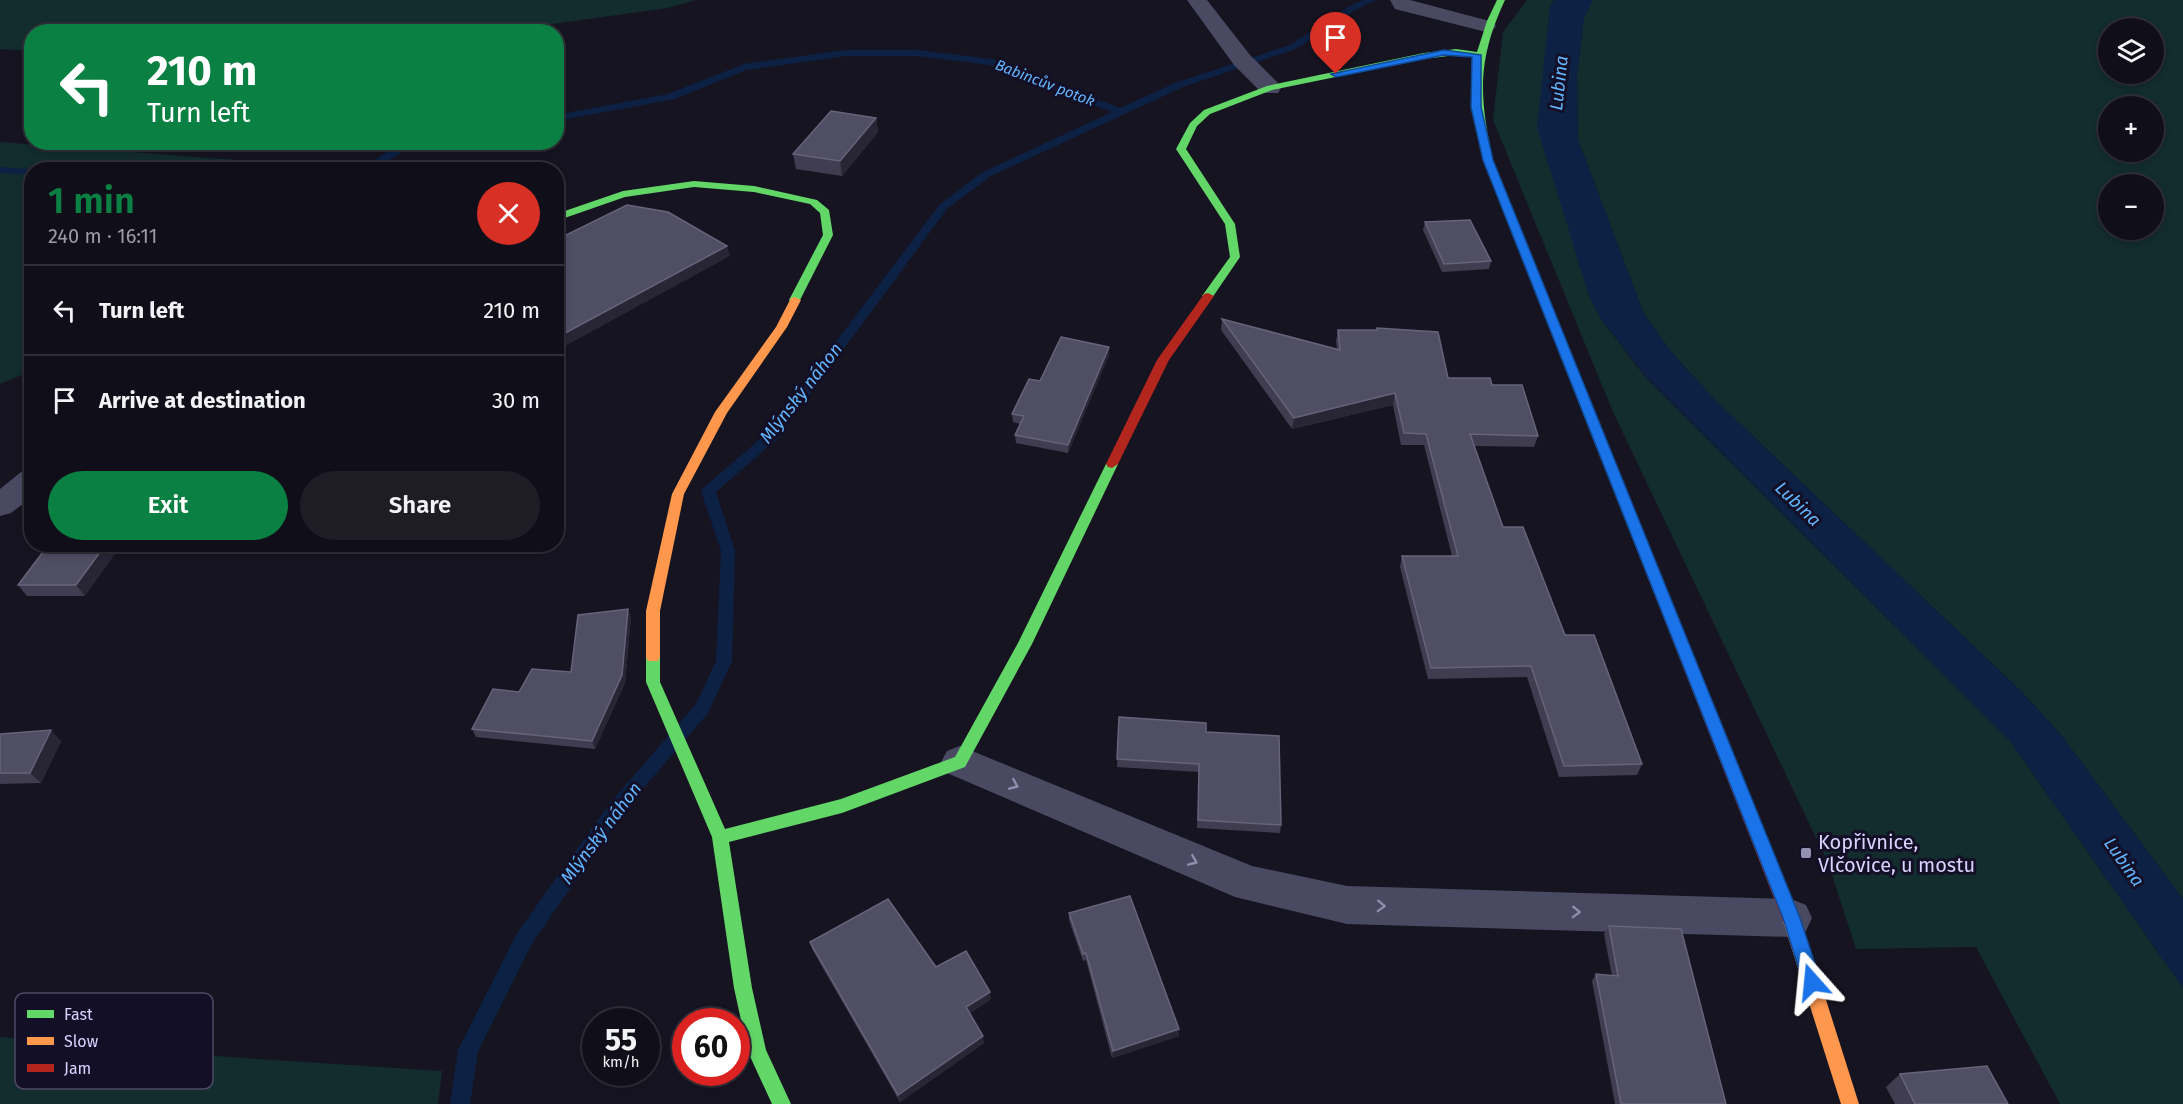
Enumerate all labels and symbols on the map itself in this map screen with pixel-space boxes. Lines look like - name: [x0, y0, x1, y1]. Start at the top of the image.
- pin: [1310, 12, 1361, 74]
- water label: Lubina: [1545, 54, 1573, 112]
- water label: Babincův potok: [993, 56, 1097, 110]
- water label: Mlýnský náhon: [755, 338, 847, 448]
- water label: Lubina: [1771, 477, 1825, 531]
- water label: Mlýnský náhon: [556, 778, 646, 888]
- one-way arrow: [1007, 778, 1018, 790]
- place label: Kopřivnice, Vlčovice, u mostu: [1818, 830, 1975, 877]
- water label: Lubina: [2099, 833, 2149, 891]
- marker: Kopřivnice, Vlčovice, u mostu: [1799, 846, 1813, 860]
- one-way arrow: [1187, 854, 1198, 866]
- one-way arrow: [1377, 900, 1386, 913]
- one-way arrow: [1572, 905, 1581, 918]
- position arrow: [1780, 950, 1844, 1014]
- legend: [15, 993, 213, 1089]
- text: Fast: [64, 1005, 93, 1024]
- speed limit sign: 60: [672, 1008, 750, 1086]
- text: Slow: [64, 1032, 99, 1051]
- text: Jam: [64, 1059, 91, 1078]

